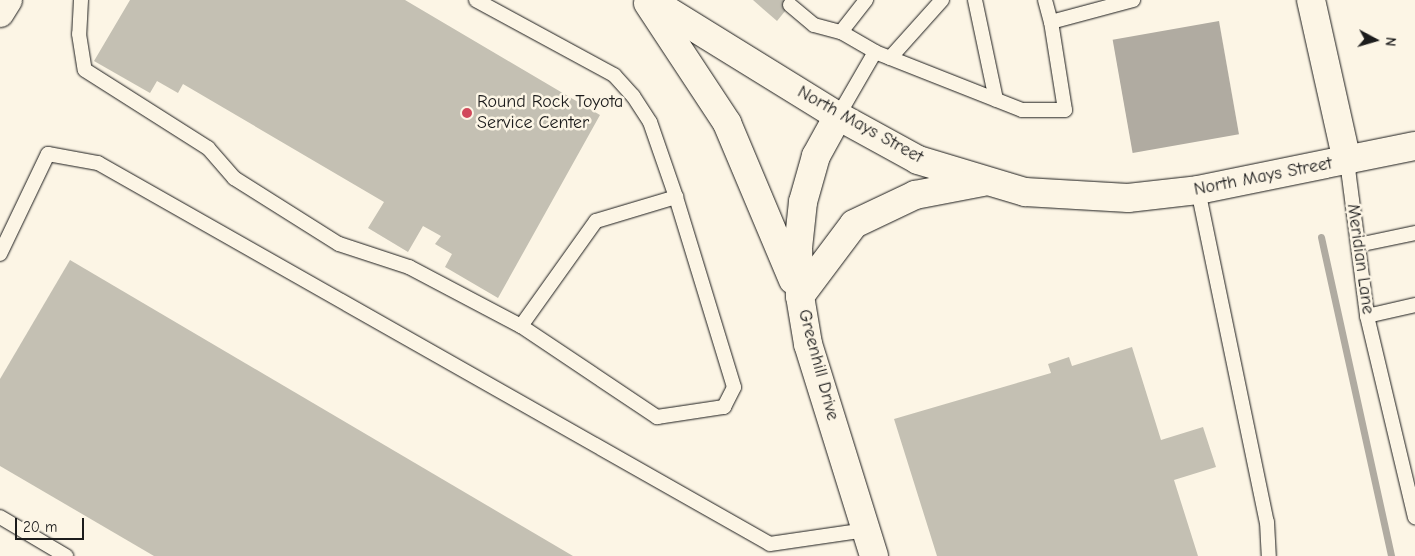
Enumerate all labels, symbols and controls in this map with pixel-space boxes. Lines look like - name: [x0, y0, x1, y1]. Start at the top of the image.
- north arrow: [1350, 15, 1400, 65]
- text: N: [1381, 36, 1399, 47]
- street label: North Mays Street: [793, 82, 927, 168]
- place label: Round Rock Toyota Service Center: [477, 92, 623, 134]
- marker: Round Rock Toyota Service Center: [461, 107, 473, 119]
- street label: North Mays Street: [1192, 153, 1334, 201]
- street label: Meridian Lane: [1342, 202, 1378, 316]
- street label: Greenhill Drive: [793, 307, 843, 423]
- scale bar: [18, 508, 86, 540]
- text: 20 m: [23, 518, 57, 536]

